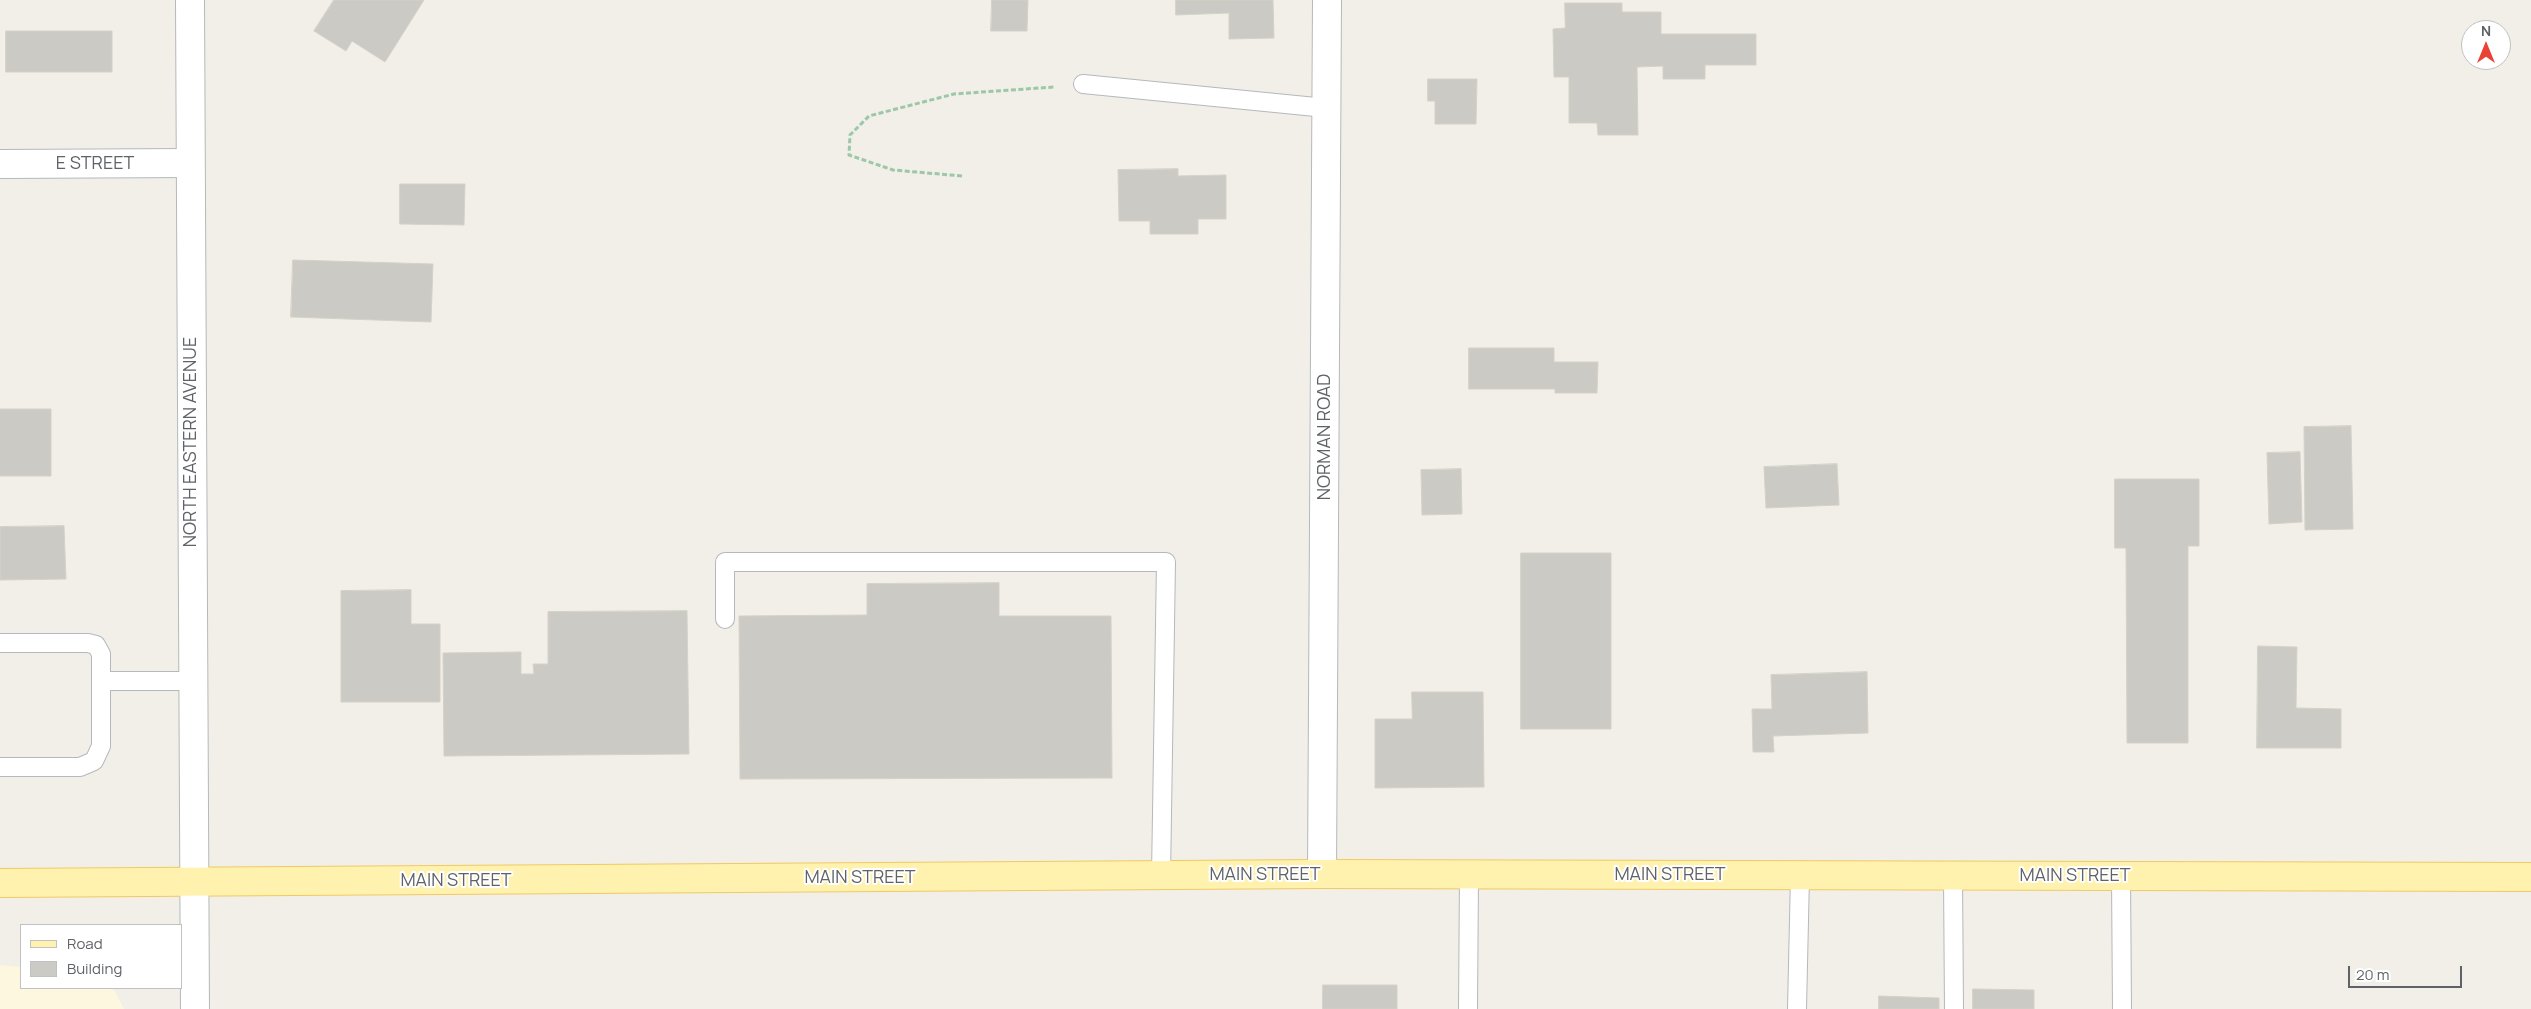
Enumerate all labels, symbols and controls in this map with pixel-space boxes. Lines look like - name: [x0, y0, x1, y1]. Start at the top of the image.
- north arrow: [2461, 20, 2511, 70]
- text: N: [2481, 21, 2491, 40]
- street label: E STREET: [56, 153, 134, 175]
- street label: NORTH EASTERN AVENUE: [180, 337, 202, 547]
- street label: NORMAN ROAD: [1314, 374, 1336, 500]
- street label: MAIN STREET: [1209, 864, 1321, 886]
- street label: MAIN STREET: [1614, 864, 1726, 886]
- street label: MAIN STREET: [2019, 865, 2131, 887]
- street label: MAIN STREET: [804, 867, 916, 889]
- street label: MAIN STREET: [400, 870, 512, 892]
- legend: [20, 924, 182, 989]
- text: Road: [67, 933, 103, 954]
- scale bar: [2351, 956, 2465, 988]
- text: Building: [67, 958, 122, 979]
- text: 20 m: [2356, 964, 2389, 985]

